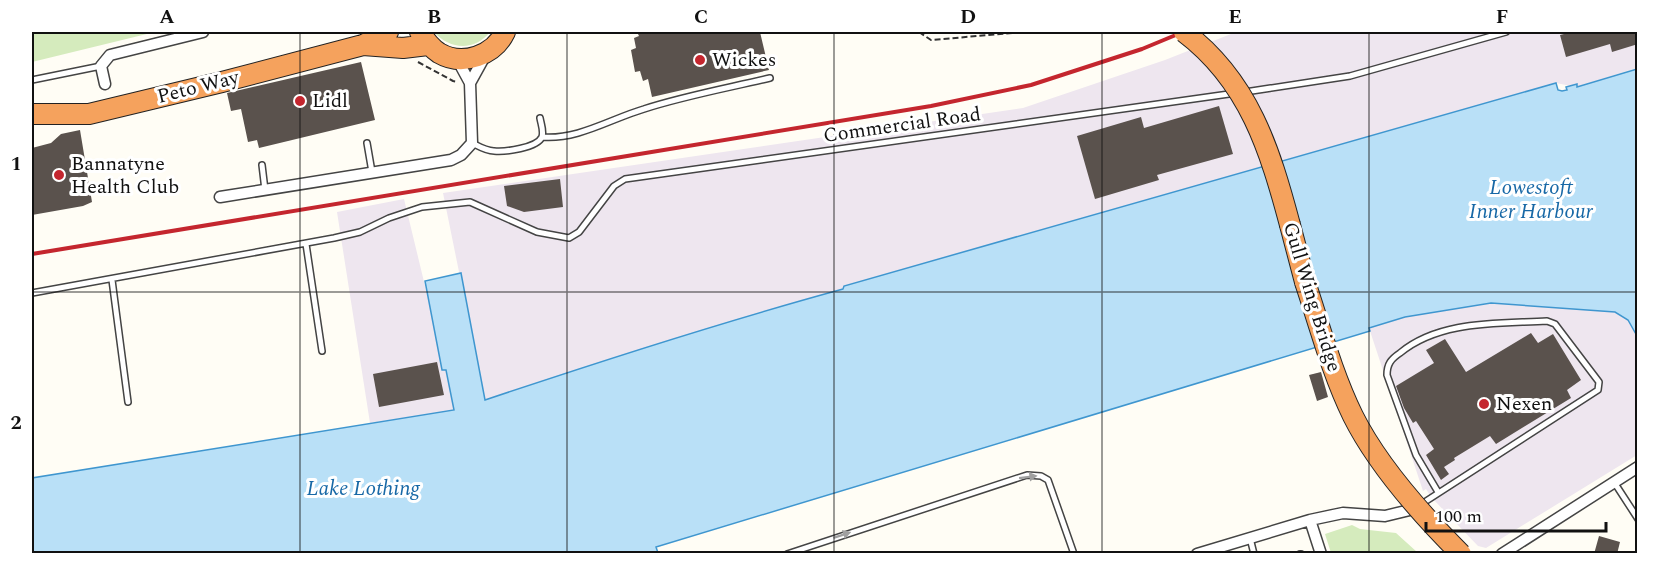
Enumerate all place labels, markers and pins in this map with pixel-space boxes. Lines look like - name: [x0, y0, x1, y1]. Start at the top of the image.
- place label: Wickes: [712, 45, 776, 75]
- marker: Wickes: [693, 53, 707, 67]
- place label: Lidl: [312, 86, 348, 116]
- marker: Lidl: [293, 94, 307, 108]
- place label: Bannatyne Health Club: [71, 149, 179, 202]
- marker: Bannatyne Health Club: [52, 168, 66, 182]
- place label: Nexen: [1496, 389, 1553, 419]
- marker: Nexen: [1477, 397, 1491, 411]

